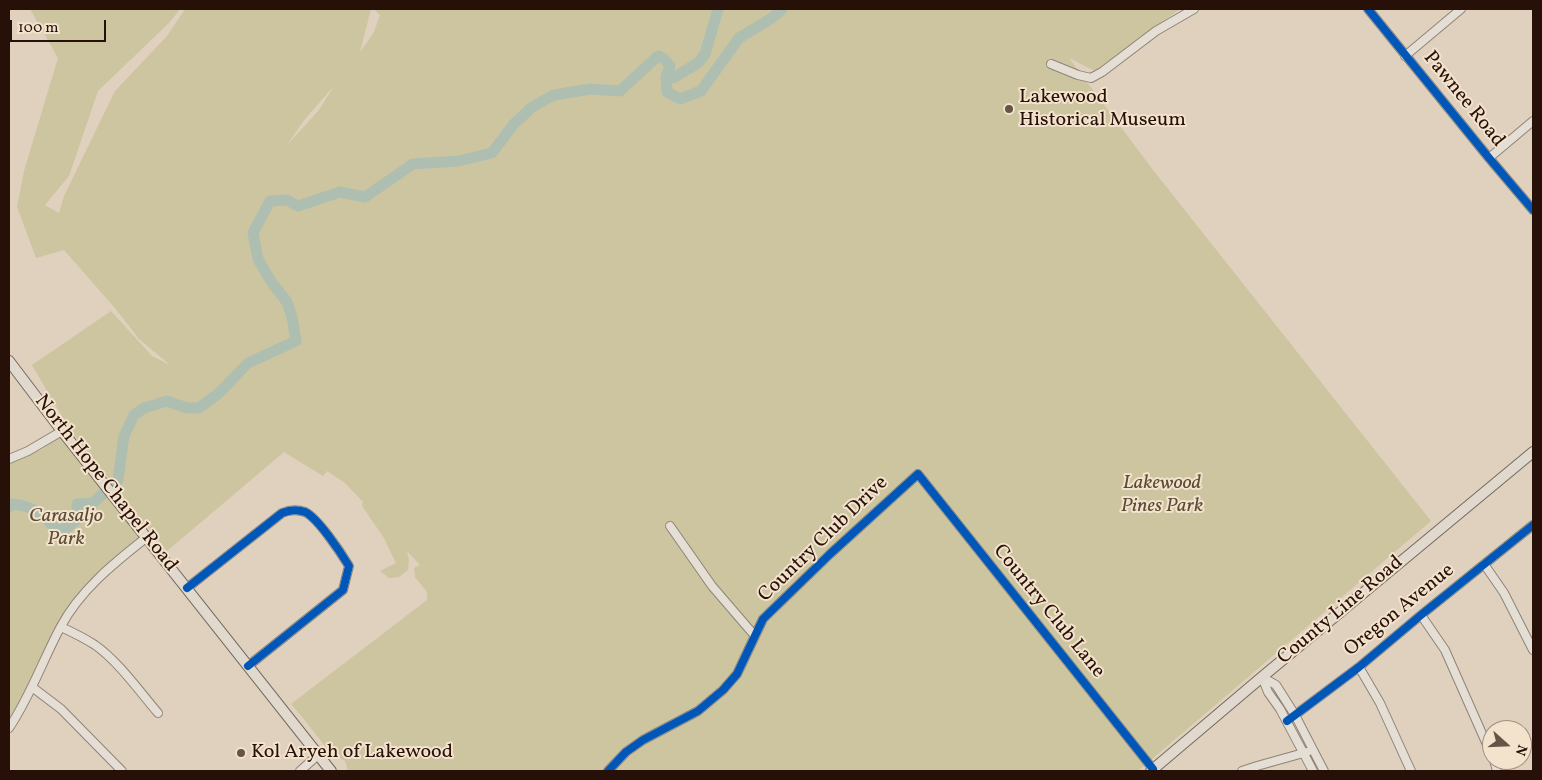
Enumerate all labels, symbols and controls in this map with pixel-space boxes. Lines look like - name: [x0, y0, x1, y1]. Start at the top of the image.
- scale bar: [12, 10, 109, 42]
- text: 100 m: [18, 18, 58, 39]
- street label: Pawnee Road: [1417, 47, 1509, 153]
- place label: Lakewood Historical Museum: [1019, 86, 1186, 133]
- marker: Lakewood Historical Museum: [1003, 103, 1015, 115]
- street label: North Hope Chapel Road: [28, 391, 182, 577]
- street label: Country Club Drive: [754, 472, 894, 608]
- park label: Lakewood Pines Park: [1121, 472, 1203, 519]
- park label: Carasaljo Park: [29, 505, 103, 552]
- street label: Country Club Lane: [987, 540, 1109, 684]
- street label: County Line Road: [1273, 551, 1409, 671]
- street label: Oregon Avenue: [1340, 559, 1460, 663]
- north arrow: [1482, 720, 1532, 770]
- place label: Kol Aryeh of Lakewood: [251, 741, 453, 765]
- text: N: [1510, 742, 1531, 758]
- marker: Kol Aryeh of Lakewood: [235, 747, 247, 759]

